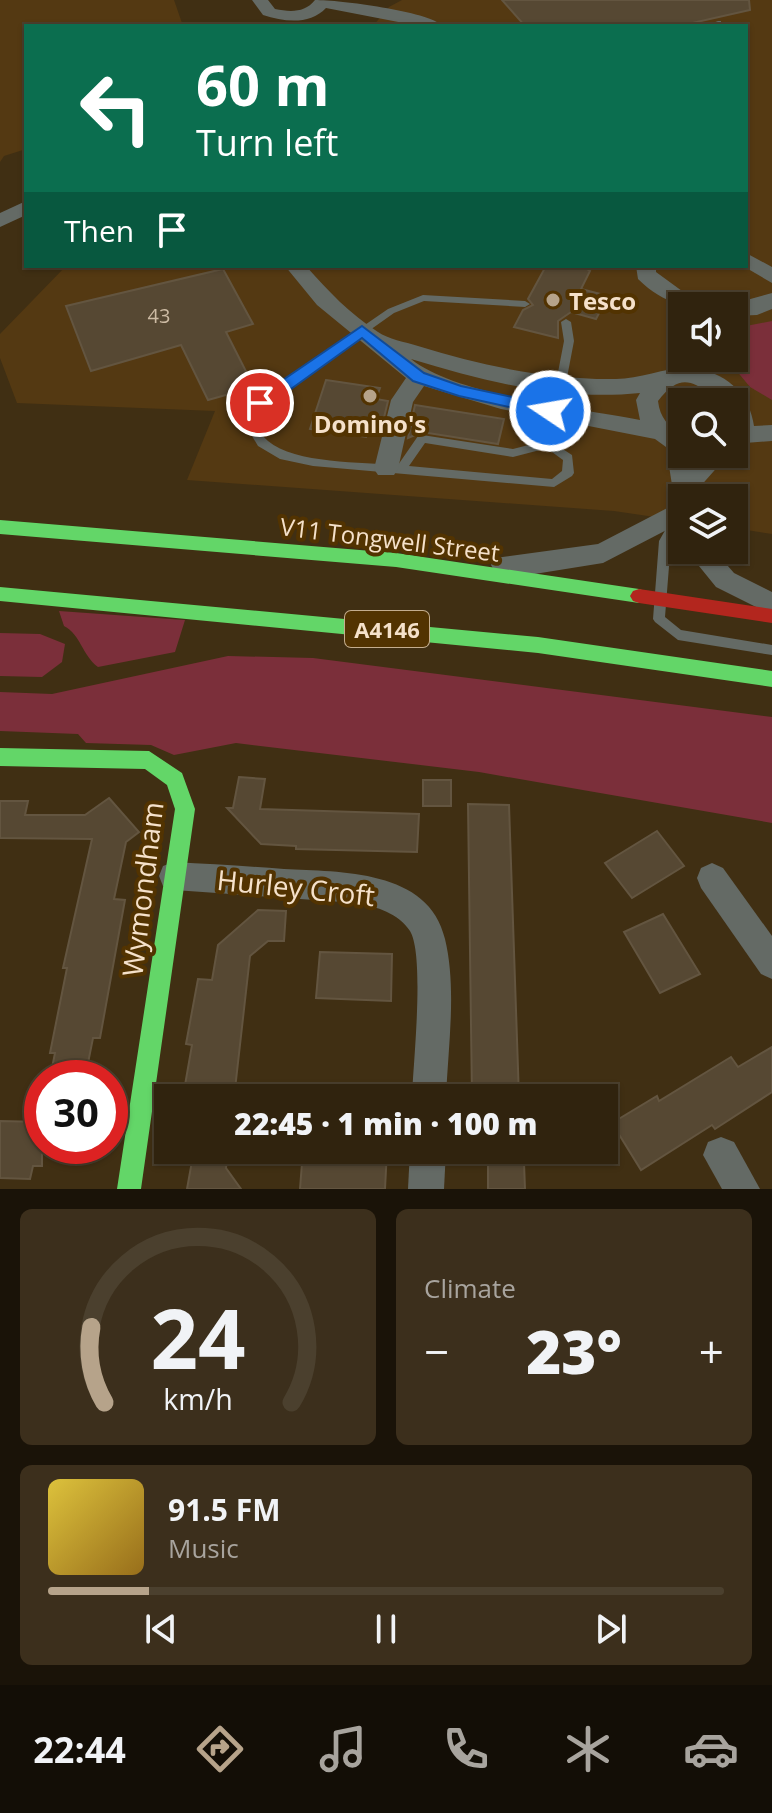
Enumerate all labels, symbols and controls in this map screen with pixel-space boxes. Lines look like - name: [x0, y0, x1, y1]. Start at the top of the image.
- text: 60 m: [196, 46, 330, 122]
- icon: left: [64, 56, 168, 160]
- text: Turn left: [196, 118, 338, 167]
- icon: arrive: [150, 208, 194, 252]
- text: Then: [64, 210, 134, 251]
- place label: Tesco: [569, 284, 636, 317]
- marker: Tesco: [544, 291, 562, 309]
- map controls: [668, 292, 748, 564]
- button: sound: [668, 292, 748, 372]
- house number: 43: [148, 302, 170, 329]
- pin: [226, 369, 294, 437]
- position arrow: [508, 369, 592, 453]
- icon: arrive: [238, 381, 282, 425]
- marker: Domino's: [361, 387, 379, 405]
- button: search: [668, 388, 748, 468]
- place label: Domino's: [314, 407, 426, 440]
- button: layers: [668, 484, 748, 564]
- street label: V11 Tongwell Street: [278, 509, 502, 569]
- road number: A4146: [345, 611, 429, 647]
- street label: Wymondham: [112, 800, 172, 978]
- street label: Hurley Croft: [215, 860, 377, 914]
- speed limit sign: 30: [24, 1060, 128, 1164]
- text: 22:45 · 1 min · 100 m: [234, 1103, 538, 1144]
- text: Climate: [424, 1270, 516, 1306]
- text: 24: [150, 1280, 246, 1393]
- text: 23°: [526, 1310, 622, 1392]
- text: −: [424, 1321, 449, 1381]
- text: +: [699, 1321, 724, 1381]
- text: km/h: [163, 1379, 233, 1418]
- text: 91.5 FM: [168, 1489, 281, 1530]
- text: Music: [168, 1530, 239, 1566]
- icon: previous: [139, 1607, 183, 1651]
- icon: pause: [364, 1607, 408, 1651]
- icon: next: [589, 1607, 633, 1651]
- icon: directions: [192, 1721, 248, 1777]
- icon: music: [315, 1721, 371, 1777]
- icon: phone: [438, 1721, 494, 1777]
- icon: climate: [560, 1721, 616, 1777]
- icon: car: [683, 1721, 739, 1777]
- text: 22:44: [33, 1725, 126, 1774]

